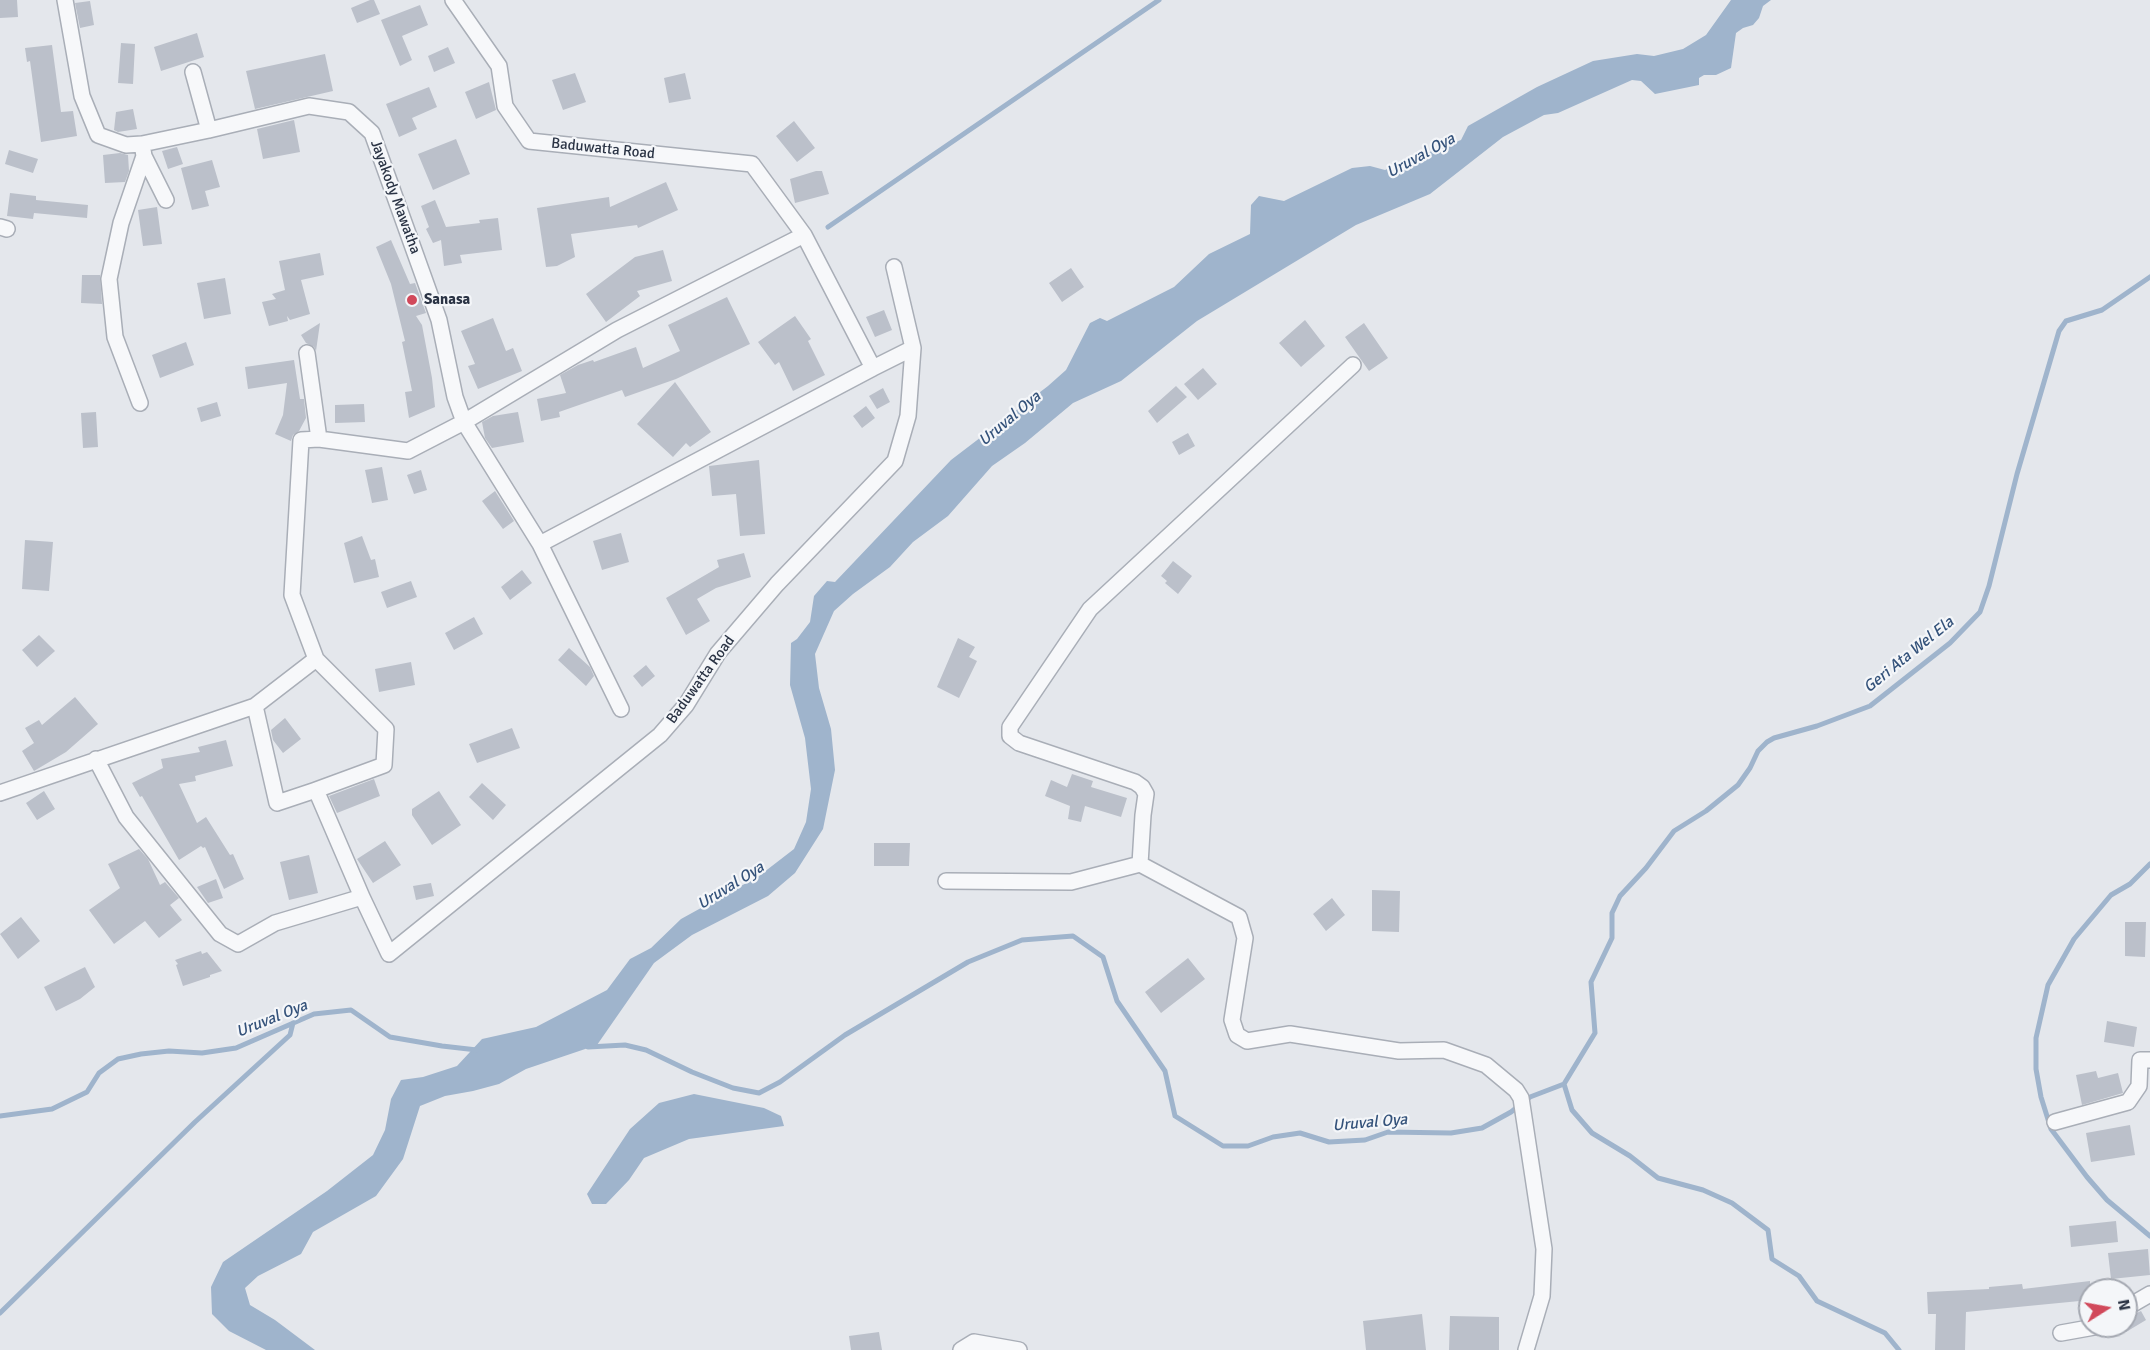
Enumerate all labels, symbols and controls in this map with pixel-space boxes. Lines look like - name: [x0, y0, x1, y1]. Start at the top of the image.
- water label: Uruval Oya: [1384, 129, 1458, 183]
- street label: Baduwatta Road: [550, 135, 656, 163]
- street label: Jayakody Mawatha: [366, 137, 424, 257]
- place label: Sanasa: [424, 291, 470, 309]
- marker: Sanasa: [405, 293, 419, 307]
- water label: Uruval Oya: [975, 388, 1045, 450]
- water label: Geri Ata Wel Ela: [1860, 613, 1958, 697]
- street label: Baduwatta Road: [663, 632, 739, 728]
- water label: Uruval Oya: [694, 858, 768, 914]
- water label: Uruval Oya: [234, 996, 310, 1042]
- water label: Uruval Oya: [1332, 1110, 1408, 1136]
- north arrow: [2078, 1278, 2138, 1338]
- text: N: [2113, 1298, 2135, 1312]

